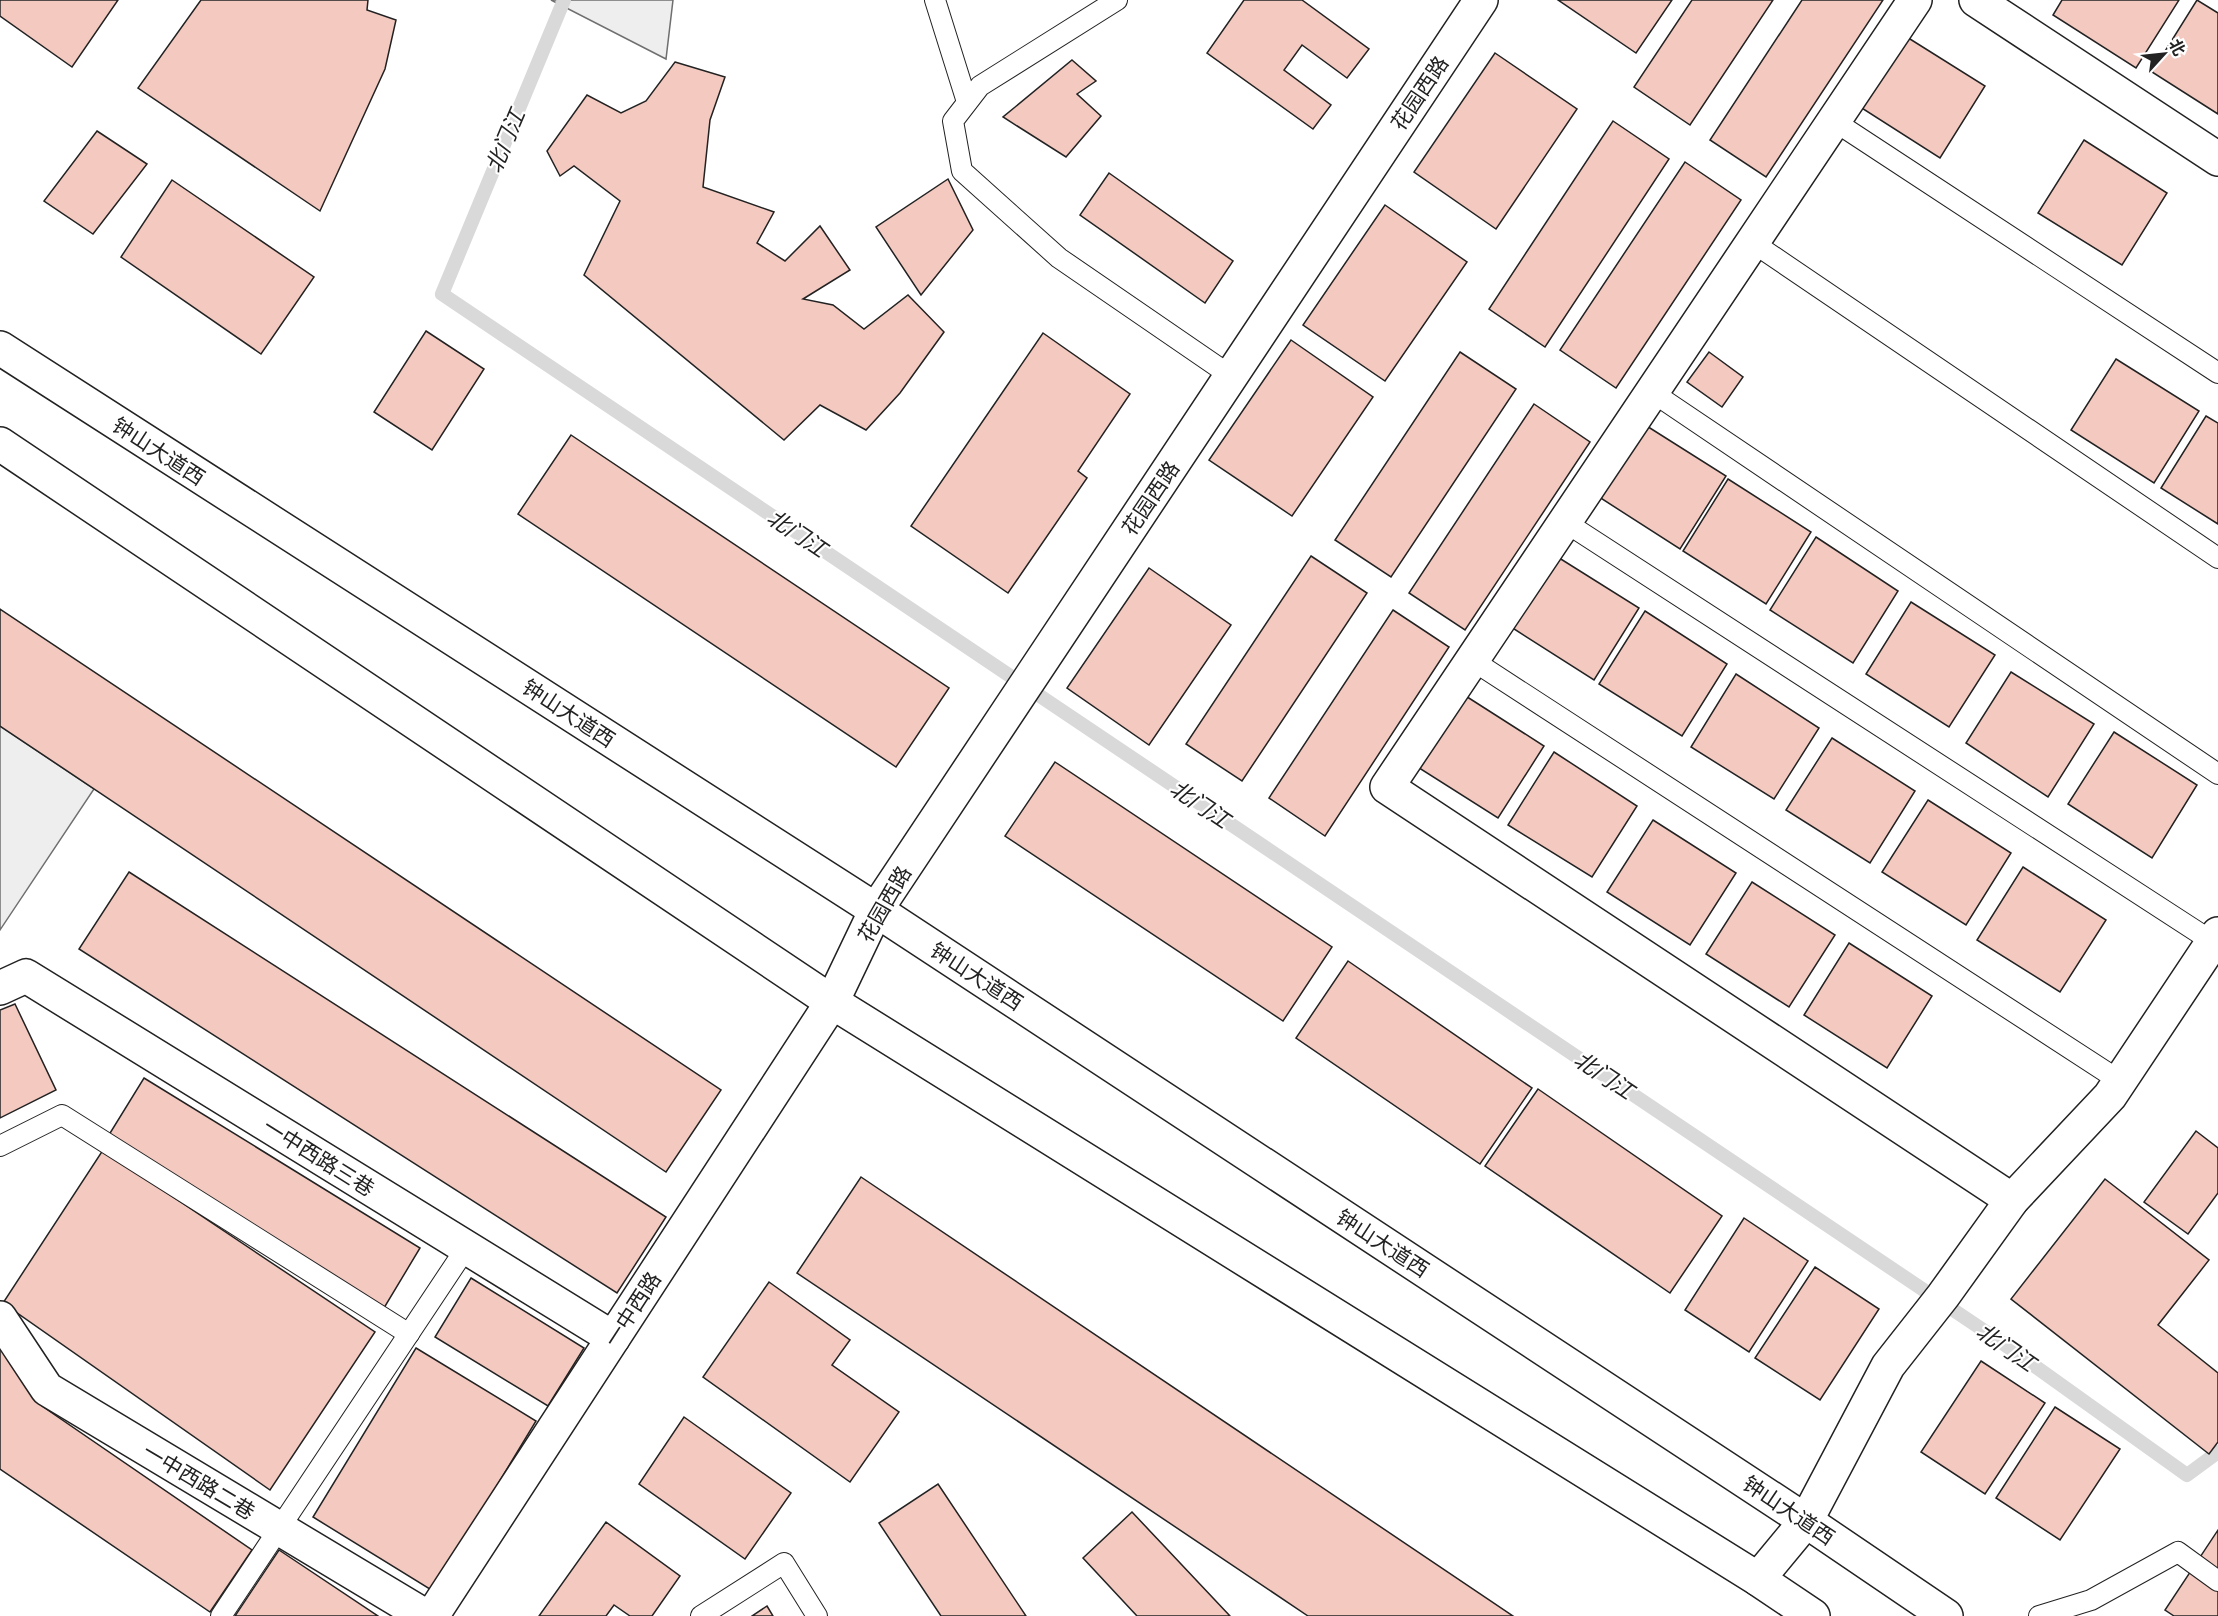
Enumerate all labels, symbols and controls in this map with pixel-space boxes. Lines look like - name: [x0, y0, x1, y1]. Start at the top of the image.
- north arrow: [2134, 24, 2194, 84]
- text: 北: [2164, 35, 2191, 59]
- street label: 花园西路: [1384, 50, 1454, 136]
- water label: 北门江: [478, 103, 532, 177]
- street label: 钟山大道西: [107, 411, 211, 491]
- street label: 花园西路: [1115, 455, 1185, 541]
- water label: 北门江: [761, 502, 834, 565]
- street label: 钟山大道西: [517, 673, 621, 753]
- water label: 北门江: [1164, 773, 1237, 836]
- street label: 花园西路: [851, 861, 917, 947]
- street label: 钟山大道西: [925, 936, 1029, 1016]
- water label: 北门江: [1568, 1044, 1641, 1107]
- street label: 一中西路三巷: [258, 1112, 380, 1202]
- street label: 钟山大道西: [1331, 1203, 1435, 1283]
- street label: 一中西路: [597, 1266, 667, 1352]
- water label: 北门江: [1970, 1316, 2043, 1379]
- street label: 一中西路二巷: [138, 1437, 260, 1525]
- street label: 钟山大道西: [1738, 1469, 1840, 1551]

